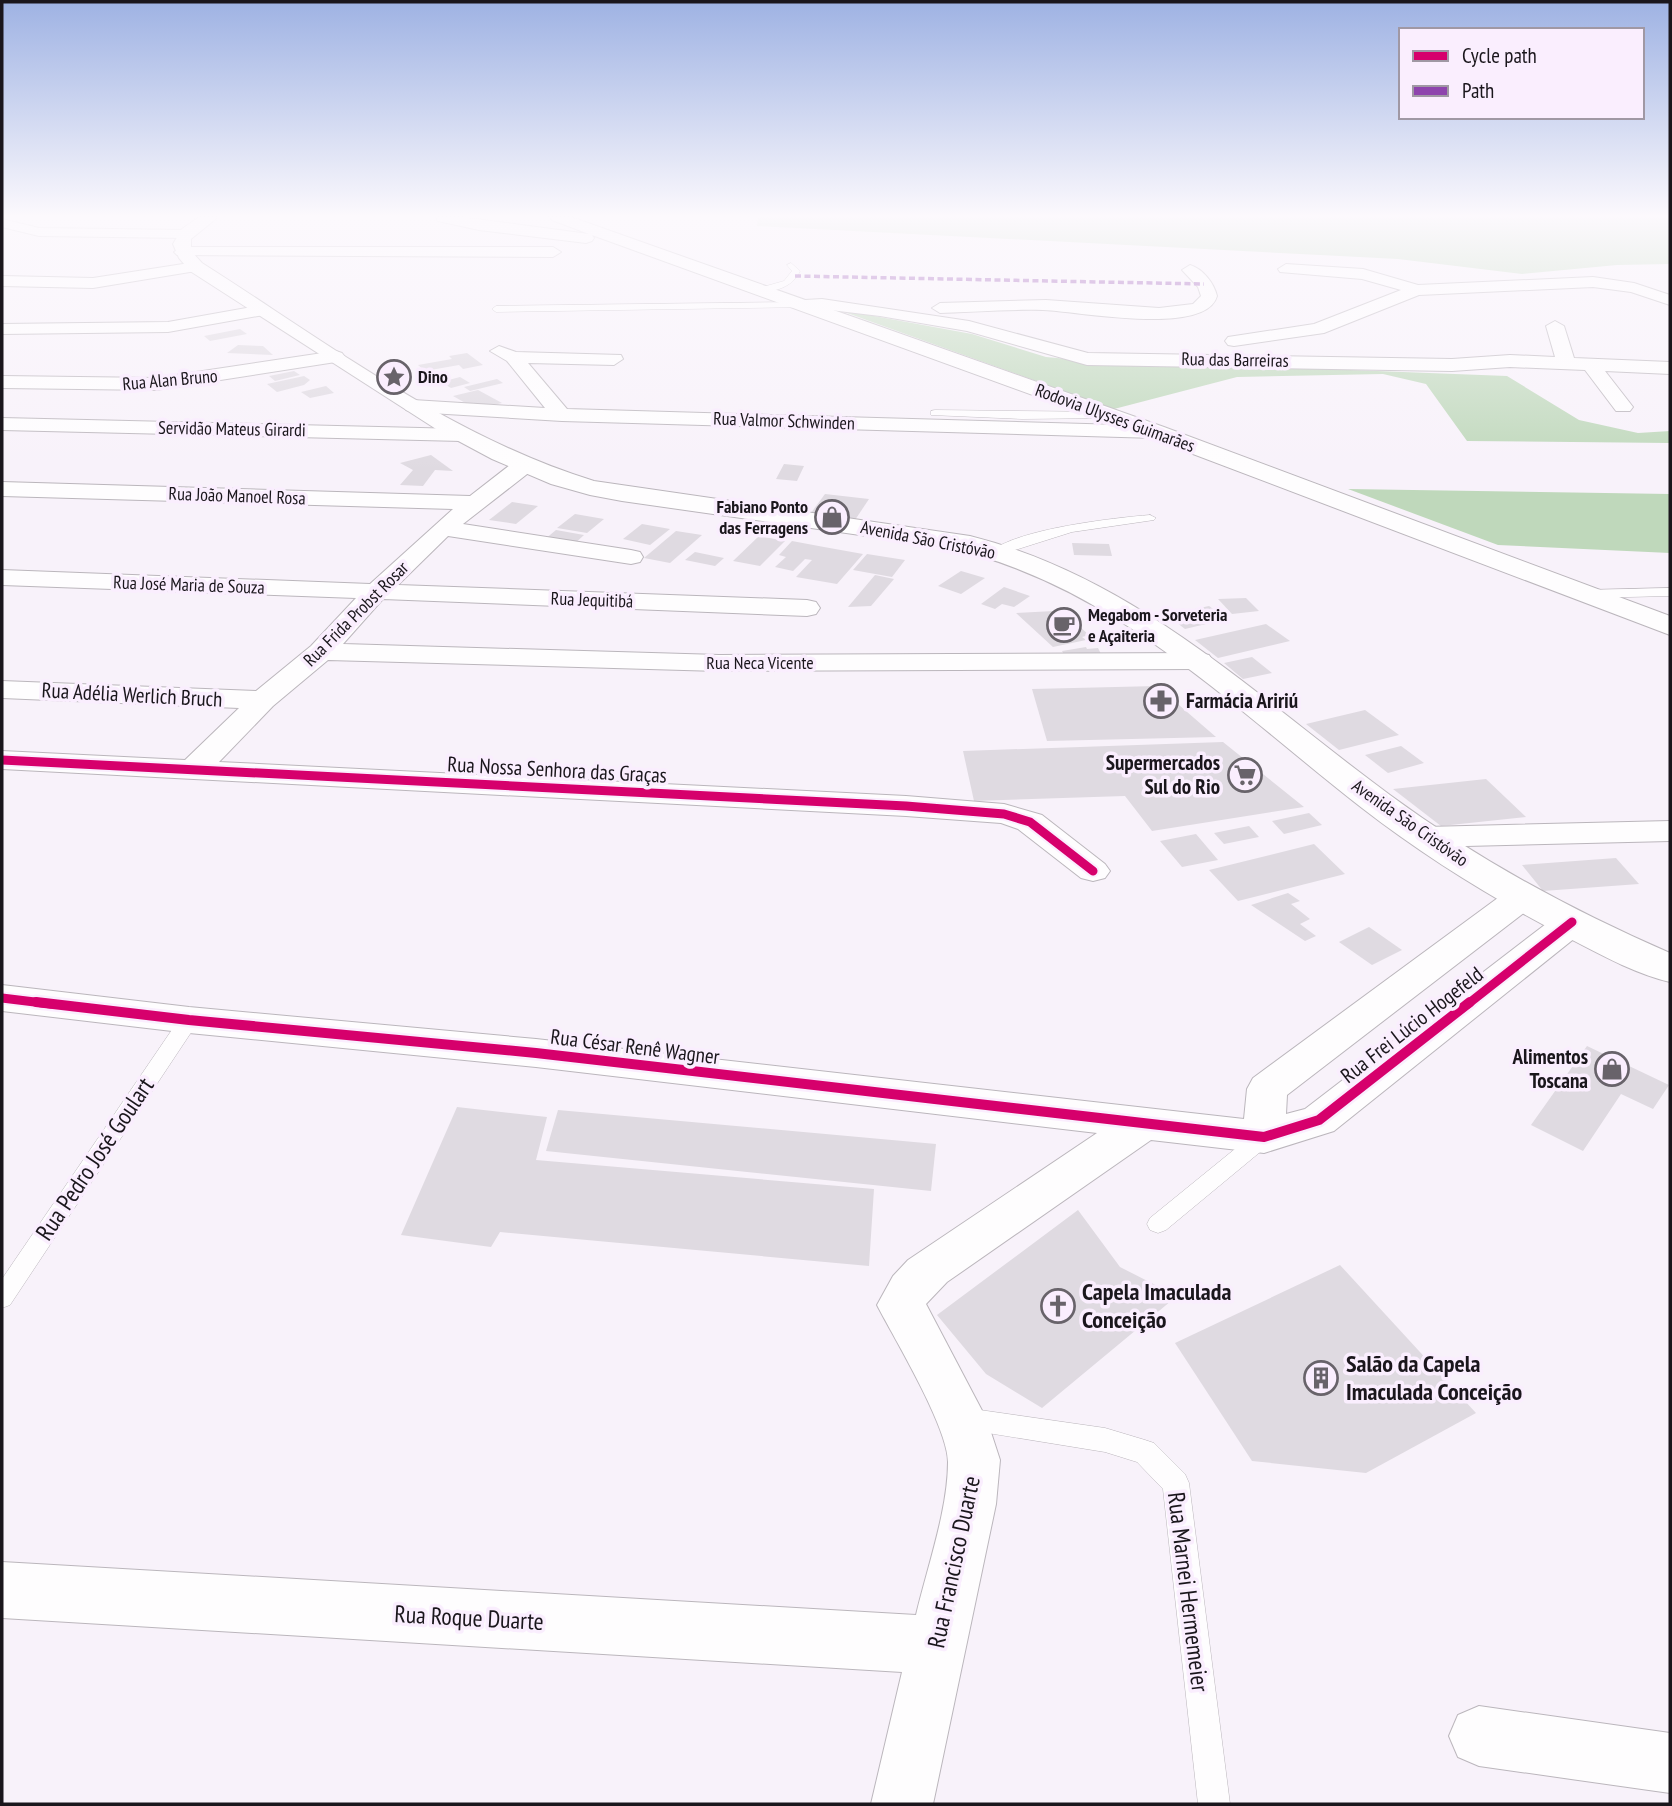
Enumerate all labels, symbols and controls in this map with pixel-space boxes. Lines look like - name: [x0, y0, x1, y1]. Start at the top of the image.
- legend: [1399, 28, 1644, 119]
- text: Cycle path: [1462, 42, 1537, 69]
- text: Path: [1462, 77, 1494, 104]
- street label: Rua das Barreiras: [1181, 347, 1289, 372]
- place icon: Dino: [375, 358, 413, 396]
- street label: Rua Alan Bruno: [121, 364, 219, 395]
- place label: Dino: [418, 365, 448, 388]
- street label: Rodovia Ulysses Guimarães: [1032, 378, 1198, 457]
- street label: Rua Valmor Schwinden: [713, 407, 855, 434]
- street label: Servidão Mateus Girardi: [158, 416, 306, 441]
- street label: Rua João Manoel Rosa: [168, 482, 306, 509]
- place label: Fabiano Ponto das Ferragens: [716, 495, 808, 539]
- shop icon: Fabiano Ponto das Ferragens: [813, 498, 851, 536]
- street label: Avenida São Cristóvão: [859, 515, 998, 564]
- street label: Rua Frida Probst Rosar: [298, 556, 413, 671]
- street label: Rua José Maria de Souza: [113, 570, 265, 599]
- street label: Rua Jequitibá: [550, 587, 634, 612]
- place label: Megabom - Sorveteria e Açaiteria: [1088, 603, 1227, 647]
- cafe icon: Megabom - Sorveteria e Açaiteria: [1045, 606, 1083, 644]
- street label: Rua Neca Vicente: [706, 651, 814, 674]
- street label: Rua Adélia Werlich Bruch: [41, 676, 223, 713]
- pharmacy icon: Farmácia Aririú: [1142, 682, 1180, 720]
- place label: Farmácia Aririú: [1186, 687, 1298, 714]
- place label: Supermercados Sul do Rio: [1106, 749, 1220, 800]
- street label: Rua Nossa Senhora das Graças: [447, 750, 667, 789]
- supermarket icon: Supermercados Sul do Rio: [1226, 756, 1264, 794]
- street label: Avenida São Cristóvão: [1348, 774, 1473, 871]
- street label: Rua Frei Lúcio Hogefeld: [1335, 961, 1488, 1089]
- street label: Rua César Renê Wagner: [549, 1023, 721, 1070]
- place label: Alimentos Toscana: [1512, 1043, 1588, 1094]
- shop icon: Alimentos Toscana: [1593, 1050, 1631, 1088]
- street label: Rua Pedro José Goulart: [29, 1071, 161, 1246]
- place label: Capela Imaculada Conceição: [1082, 1276, 1231, 1335]
- church icon: Capela Imaculada Conceição: [1039, 1287, 1077, 1325]
- place label: Salão da Capela Imaculada Conceição: [1346, 1348, 1522, 1407]
- building icon: Salão da Capela Imaculada Conceição: [1302, 1359, 1340, 1397]
- street label: Rua Francisco Duarte: [920, 1473, 987, 1651]
- street label: Rua Marnei Hermemeier: [1161, 1490, 1216, 1694]
- street label: Rua Roque Duarte: [394, 1598, 544, 1637]

